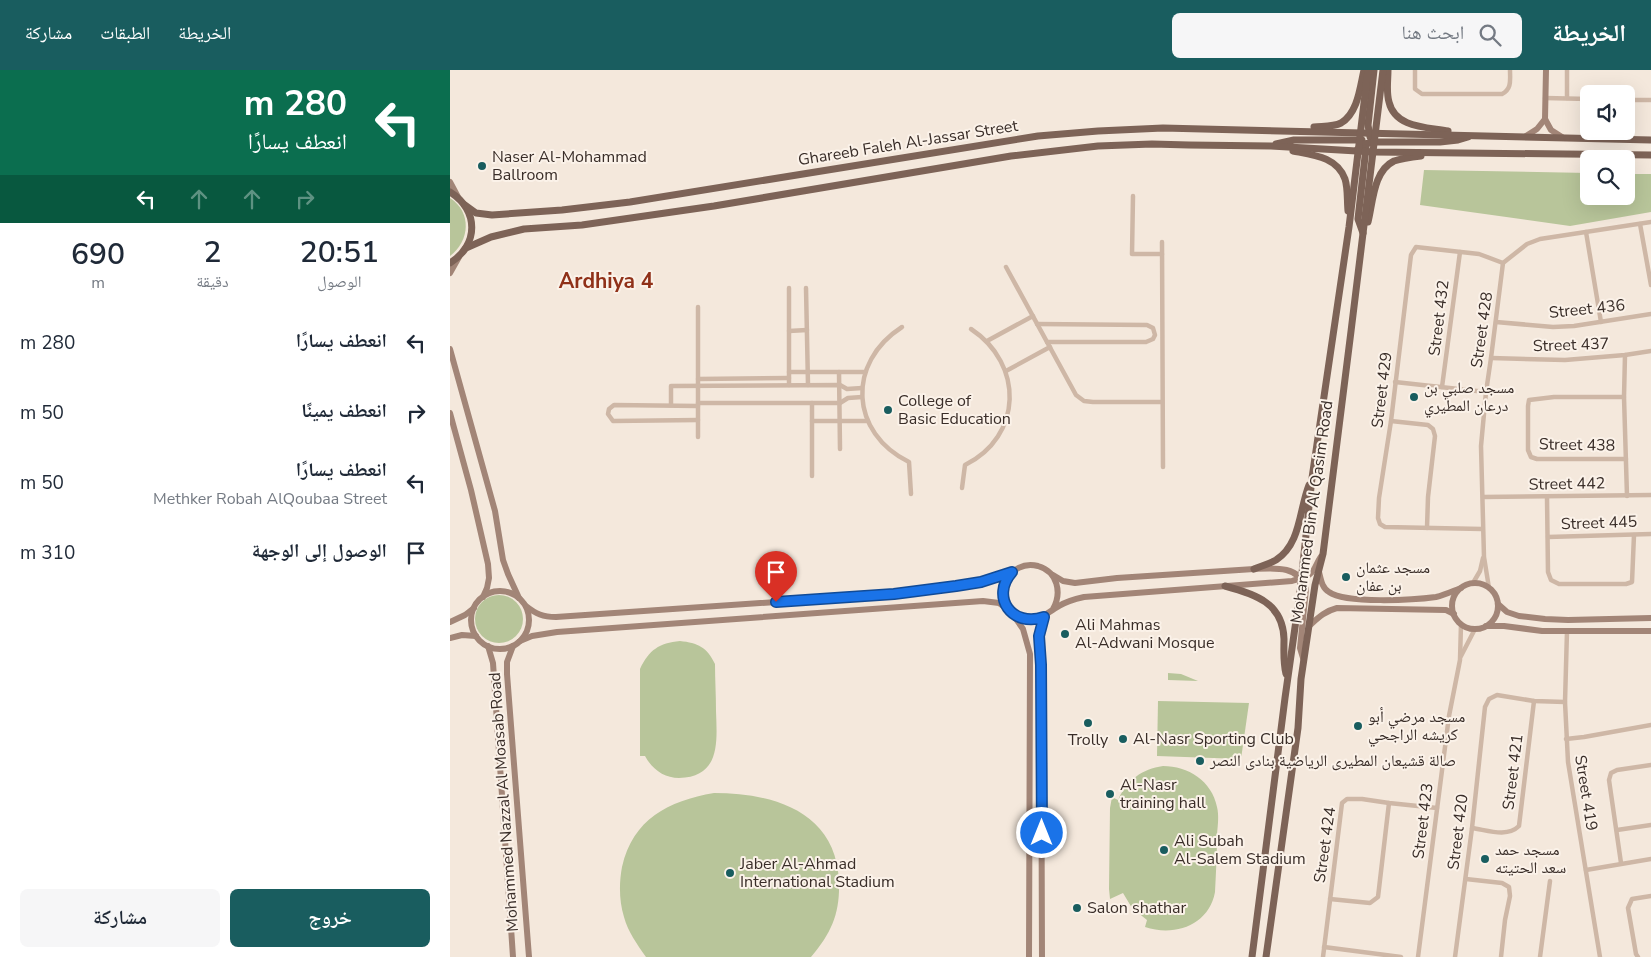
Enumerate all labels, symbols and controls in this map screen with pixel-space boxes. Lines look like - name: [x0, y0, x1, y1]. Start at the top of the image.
- search box: [1172, 13, 1522, 58]
- text: الخريطة: [1552, 17, 1626, 49]
- text: ابحث هنا: [1402, 20, 1464, 46]
- text: مشاركة: [25, 21, 72, 45]
- text: الطبقات: [100, 21, 150, 45]
- text: الخريطة: [178, 21, 231, 45]
- icon: search: [1476, 21, 1504, 49]
- text: 280 m: [244, 80, 347, 127]
- map controls: [1580, 85, 1635, 205]
- button: sound: [1580, 85, 1635, 140]
- icon: left: [365, 90, 430, 155]
- street label: Ghareeb Faleh Al-Jassar Street: [797, 115, 1020, 171]
- text: انعطف يسارًا: [248, 127, 347, 157]
- place label: Naser Al-Mohammad Ballroom: [492, 146, 647, 186]
- button: search: [1580, 150, 1635, 205]
- marker: Naser Al-Mohammad Ballroom: [476, 160, 488, 172]
- icon: left: [132, 185, 160, 213]
- icon: ahead: [185, 185, 213, 213]
- icon: ahead: [238, 185, 266, 213]
- icon: right: [291, 185, 319, 213]
- text: 2: [203, 232, 221, 273]
- text: 20:51: [300, 232, 379, 273]
- text: 690: [71, 234, 125, 275]
- district label: Ardhiya 4: [559, 267, 654, 295]
- text: دقيقة: [196, 271, 229, 293]
- text: الوصول: [317, 271, 362, 293]
- text: m: [91, 272, 105, 294]
- street label: Street 432: [1423, 279, 1455, 357]
- street label: Street 428: [1466, 291, 1498, 369]
- street label: Street 436: [1548, 294, 1626, 324]
- text: انعطف يسارًا: [296, 328, 387, 354]
- icon: left: [402, 329, 430, 357]
- text: 280 m: [20, 330, 75, 356]
- street label: Street 437: [1532, 333, 1610, 357]
- street label: Street 429: [1366, 351, 1398, 429]
- place label: مسجد صلبي بن درعان المطيري: [1424, 377, 1514, 418]
- place label: College of Basic Education: [898, 390, 1011, 430]
- marker: مسجد صلبي بن درعان المطيري: [1408, 391, 1420, 403]
- text: انعطف يمينًا: [301, 398, 387, 424]
- icon: right: [402, 399, 430, 427]
- street label: Mohammed Bin Al Qasim Road: [1285, 399, 1339, 625]
- text: 50 m: [20, 400, 64, 426]
- marker: College of Basic Education: [882, 404, 894, 416]
- street label: Street 438: [1539, 433, 1615, 457]
- text: انعطف يسارًا: [296, 457, 387, 483]
- icon: left: [402, 469, 430, 497]
- text: 50 m: [20, 470, 64, 496]
- street label: Street 442: [1529, 472, 1605, 496]
- text: Methker Robah AlQoubaa Street: [153, 488, 387, 510]
- street label: Street 445: [1560, 511, 1638, 535]
- text: الوصول إلى الوجهة: [252, 538, 387, 564]
- icon: arrive: [402, 539, 430, 567]
- text: 310 m: [20, 540, 75, 566]
- pin: [755, 551, 797, 602]
- place label: مسجد عثمان بن عفان: [1356, 557, 1430, 597]
- icon: arrive: [762, 558, 790, 586]
- marker: مسجد عثمان بن عفان: [1340, 571, 1352, 583]
- place label: Ali Mahmas Al-Adwani Mosque: [1075, 614, 1214, 654]
- marker: Ali Mahmas Al-Adwani Mosque: [1059, 628, 1071, 640]
- street label: Mohammed Nazzal Al Moasab Road: [484, 671, 524, 933]
- place label: مسجد مرضي أبو كريشه الراجحي: [1368, 706, 1465, 747]
- marker: Trolly: [1082, 717, 1094, 729]
- marker: مسجد مرضي أبو كريشه الراجحي: [1352, 720, 1364, 732]
- place label: Al-Nasr Sporting Club: [1133, 728, 1294, 750]
- place label: Trolly: [1068, 729, 1109, 751]
- marker: Al-Nasr Sporting Club: [1117, 733, 1129, 745]
- street label: Street 421: [1497, 733, 1529, 811]
- place label: صالة قشيعان المطيرى الرياضية بنادى النصر: [1209, 750, 1456, 772]
- street label: Street 419: [1569, 753, 1603, 833]
- marker: صالة قشيعان المطيرى الرياضية بنادى النصر: [1194, 755, 1206, 767]
- place label: Al-Nasr training hall: [1120, 774, 1206, 814]
- street label: Street 423: [1407, 782, 1439, 860]
- marker: Al-Nasr training hall: [1104, 788, 1116, 800]
- street label: Street 420: [1442, 793, 1474, 871]
- street label: Street 424: [1309, 805, 1341, 884]
- position arrow: [1015, 806, 1067, 858]
- place label: Ali Subah Al-Salem Stadium: [1174, 830, 1306, 870]
- place label: مسجد حمد سعد الحتيته: [1495, 839, 1566, 879]
- marker: Ali Subah Al-Salem Stadium: [1158, 844, 1170, 856]
- place label: Jaber Al-Ahmad International Stadium: [739, 853, 895, 893]
- marker: مسجد حمد سعد الحتيته: [1479, 853, 1491, 865]
- marker: Jaber Al-Ahmad International Stadium: [724, 867, 736, 879]
- button: مشاركة: [20, 889, 220, 947]
- button: خروج: [230, 889, 430, 947]
- place label: Salon shathar: [1087, 897, 1187, 919]
- marker: Salon shathar: [1071, 902, 1083, 914]

